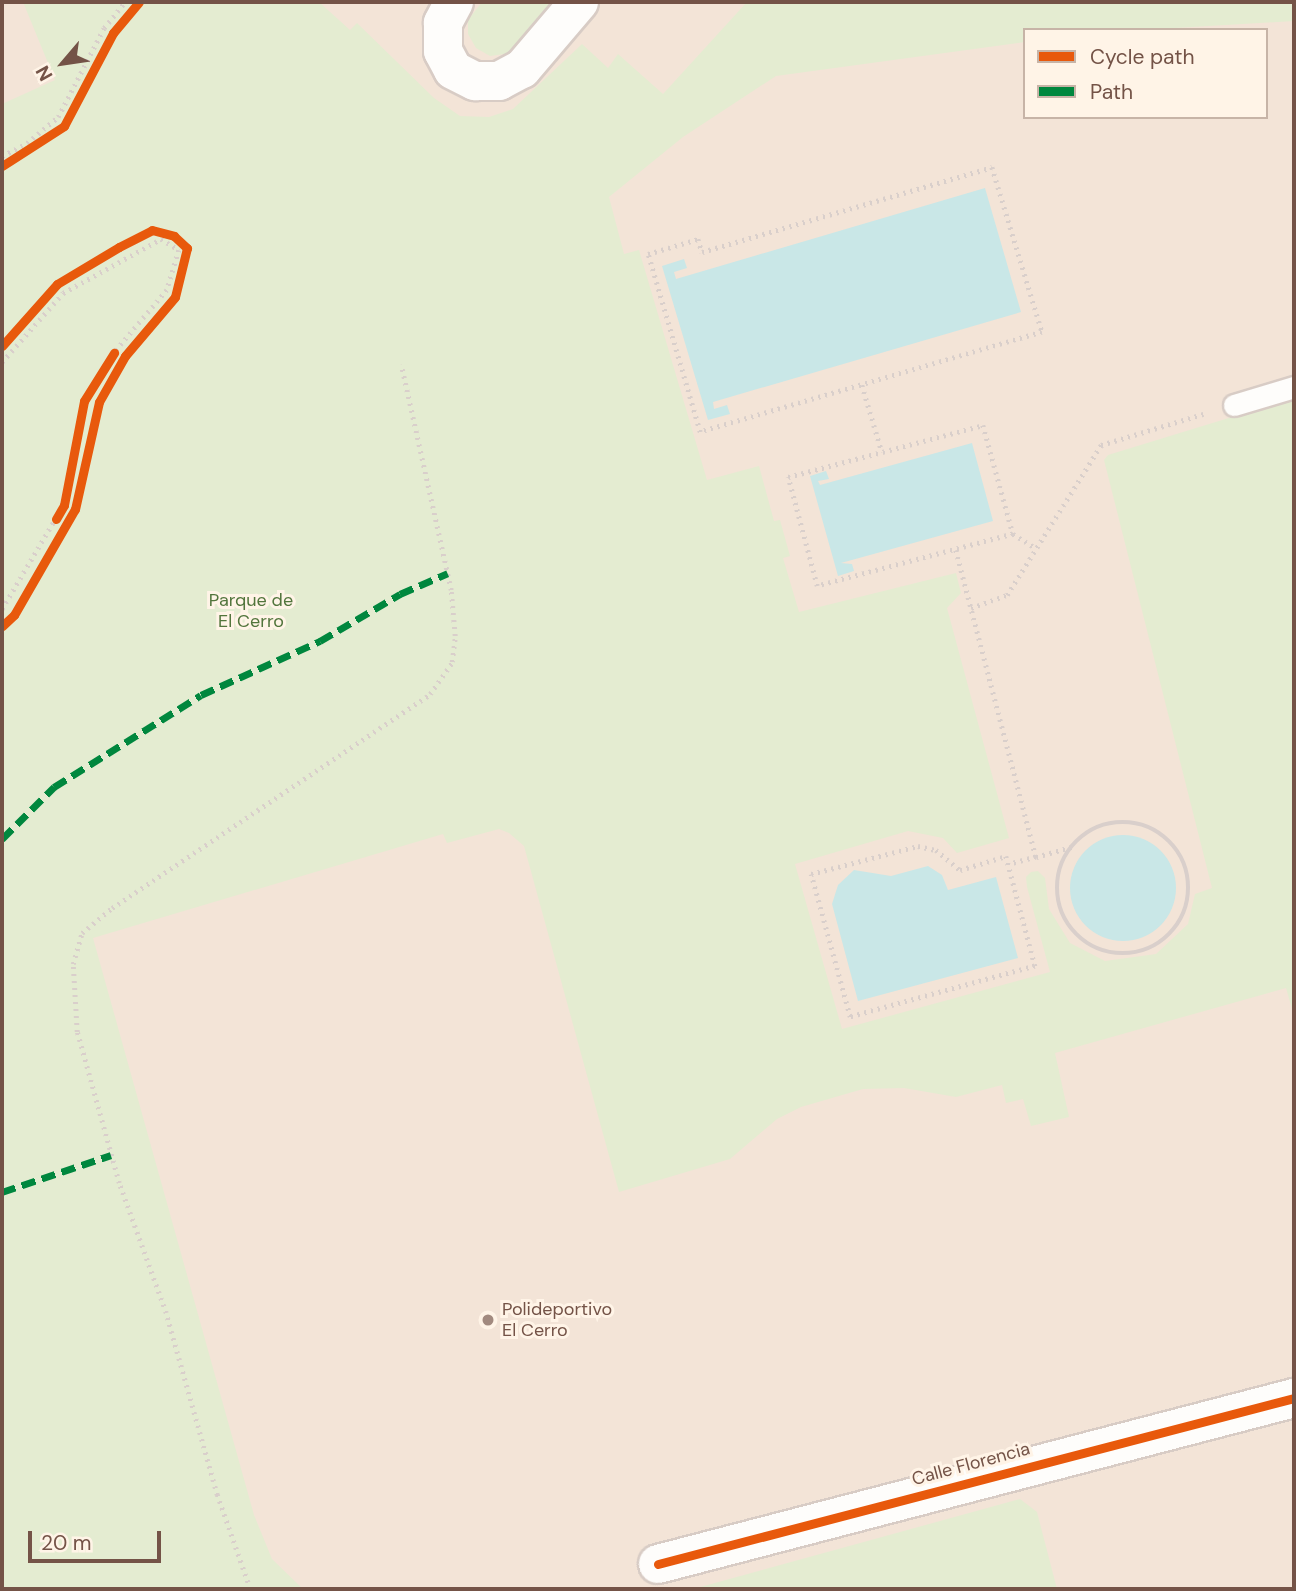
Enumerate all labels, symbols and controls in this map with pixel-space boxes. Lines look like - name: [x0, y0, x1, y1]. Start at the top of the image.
- north arrow: [28, 28, 98, 98]
- legend: [1023, 28, 1268, 119]
- text: Cycle path: [1090, 43, 1195, 71]
- text: N: [30, 61, 58, 86]
- text: Path: [1090, 78, 1133, 106]
- park label: Parque de El Cerro: [209, 590, 293, 632]
- place label: Polideportivo El Cerro: [502, 1299, 612, 1342]
- marker: Polideportivo El Cerro: [480, 1312, 496, 1328]
- street label: Calle Florencia: [910, 1438, 1032, 1490]
- scale bar: [32, 1518, 164, 1562]
- text: 20 m: [41, 1529, 92, 1557]

